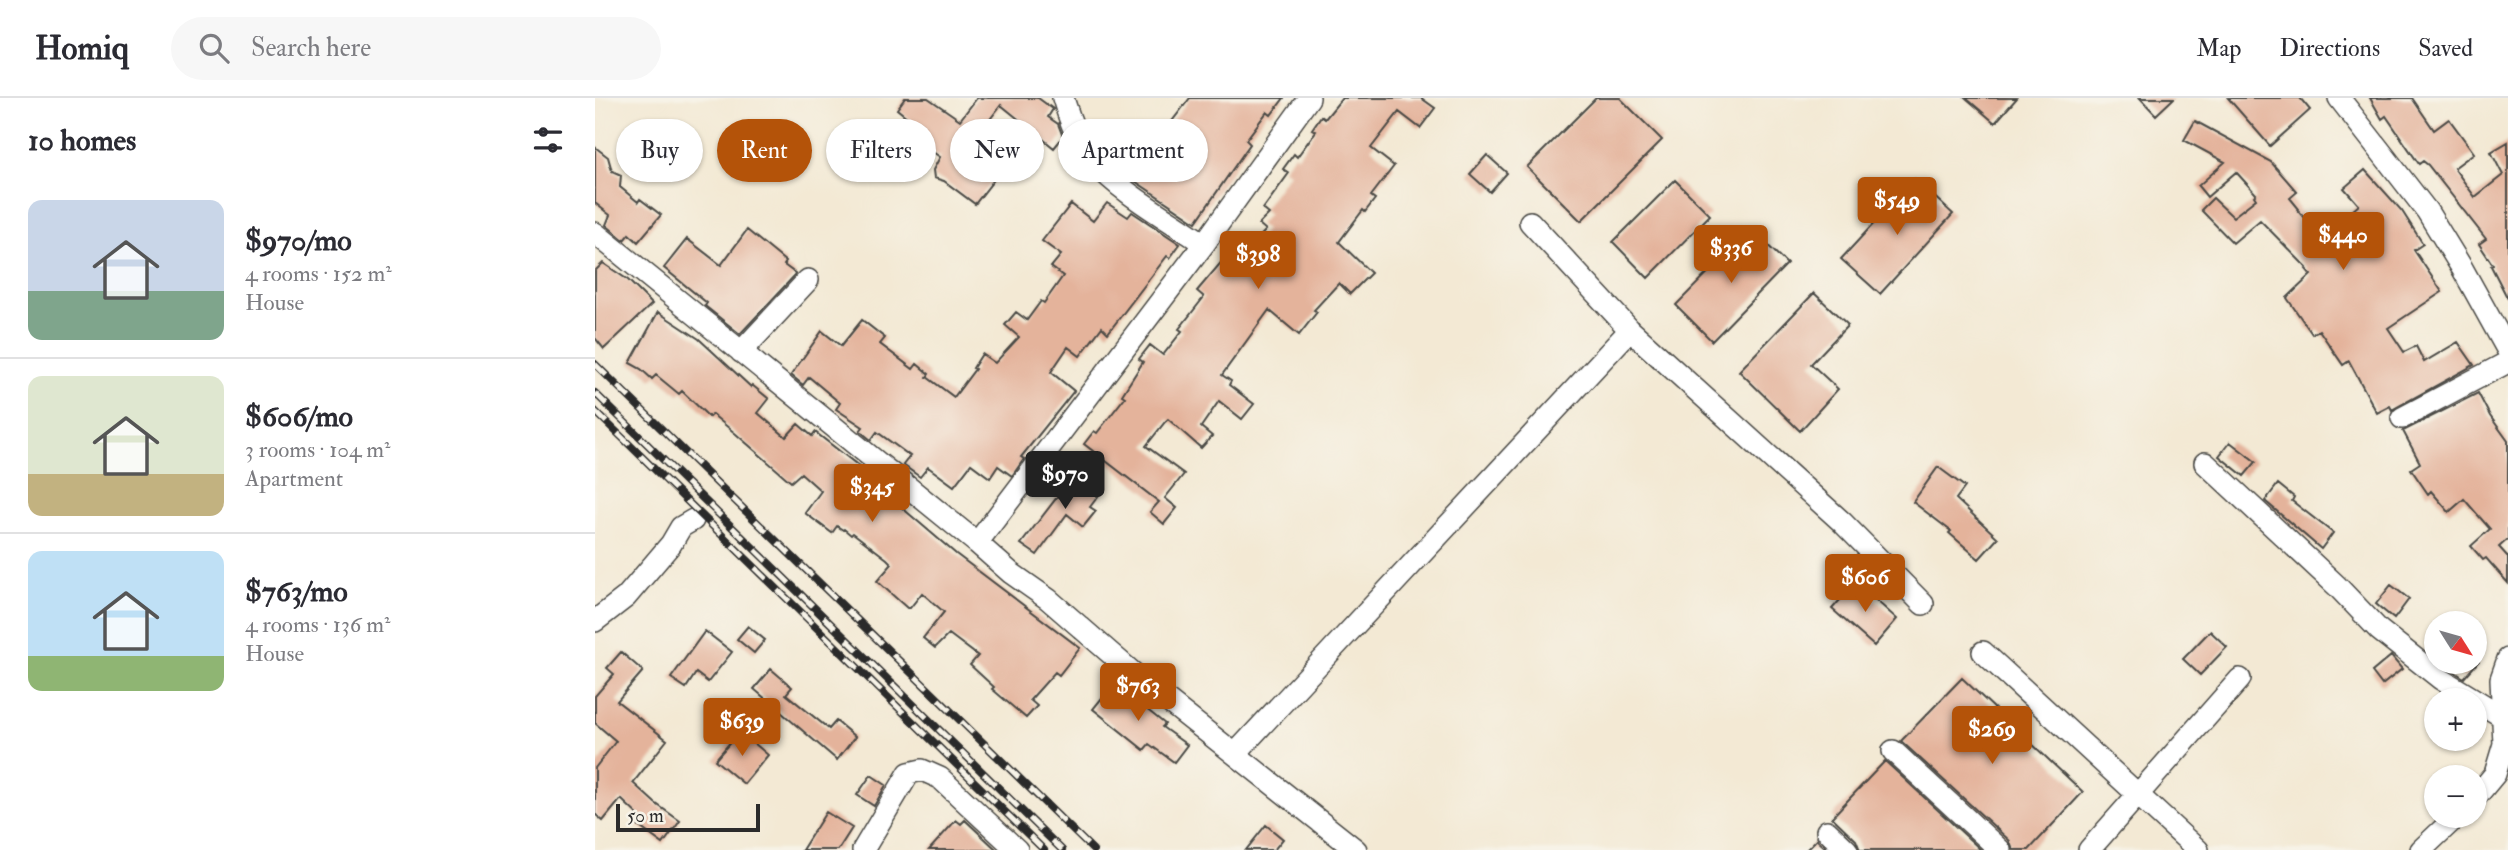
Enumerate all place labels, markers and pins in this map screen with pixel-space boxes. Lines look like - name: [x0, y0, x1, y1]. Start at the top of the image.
- pin: $549: [1856, 178, 1938, 237]
- pin: $440: [2302, 212, 2384, 272]
- pin: $336: [1690, 226, 1772, 285]
- pin: $398: [1217, 232, 1299, 291]
- pin: $970: [1024, 452, 1106, 511]
- pin: $345: [831, 464, 913, 524]
- pin: $606: [1824, 554, 1906, 614]
- pin: $763: [1097, 664, 1179, 723]
- pin: $639: [701, 698, 783, 758]
- pin: $269: [1951, 706, 2033, 766]

